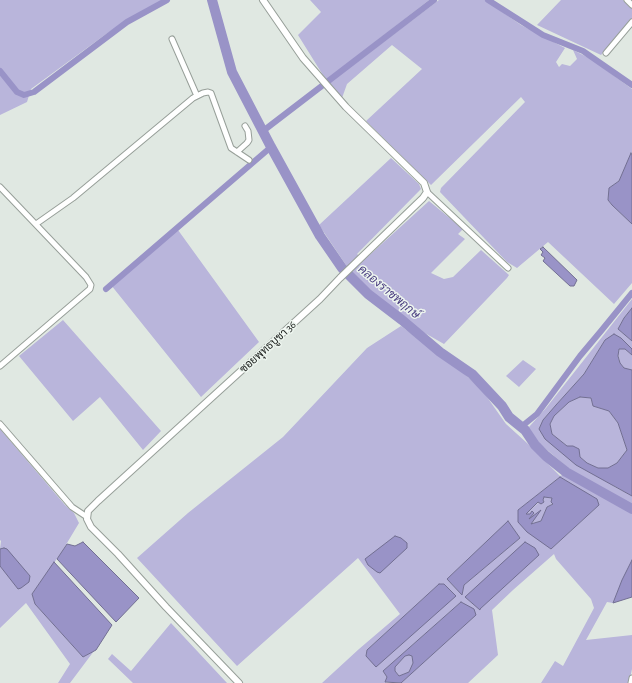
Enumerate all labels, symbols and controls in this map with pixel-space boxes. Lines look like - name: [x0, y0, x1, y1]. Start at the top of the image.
- water label: คลองราชพฤกษ์: [355, 262, 423, 322]
- street label: ซอยพุทธบูชา 36: [237, 318, 299, 376]

